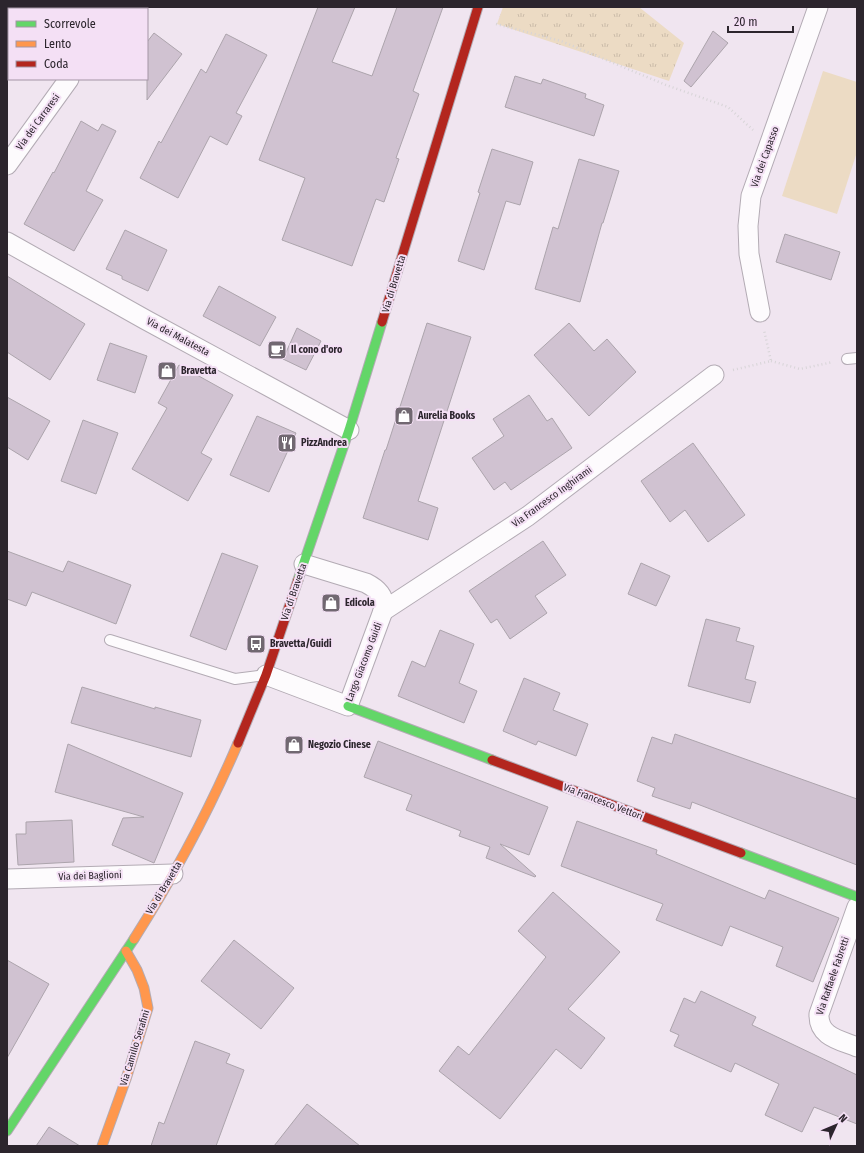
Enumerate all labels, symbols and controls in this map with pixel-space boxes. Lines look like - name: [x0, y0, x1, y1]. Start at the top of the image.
- legend: [8, 8, 148, 80]
- scale bar: [728, 8, 793, 34]
- text: 20 m: [734, 15, 758, 29]
- text: Scorrevole: [44, 17, 96, 31]
- text: Lento: [44, 37, 71, 51]
- text: Coda: [44, 57, 69, 71]
- street label: Via dei Carraresi: [14, 92, 62, 152]
- street label: Via dei Capasso: [748, 125, 782, 189]
- street label: Via di Bravetta: [380, 254, 408, 314]
- street label: Via dei Malatesta: [144, 315, 212, 359]
- cafe icon: Il cono d'oro: [266, 339, 288, 361]
- place label: Il cono d'oro: [291, 344, 343, 356]
- shop icon: Bravetta: [156, 360, 178, 382]
- place label: Bravetta: [181, 365, 216, 377]
- shop icon: Aurelia Books: [393, 405, 415, 427]
- place label: Aurelia Books: [417, 410, 476, 422]
- restaurant icon: PizzAndrea: [276, 432, 298, 454]
- place label: PizzAndrea: [301, 437, 347, 449]
- street label: Via Francesco Inghirami: [510, 464, 594, 530]
- street label: Via di Bravetta: [279, 562, 309, 622]
- shop icon: Edicola: [320, 592, 342, 614]
- place label: Edicola: [345, 597, 375, 609]
- street label: Largo Giacomo Guidi: [343, 621, 385, 703]
- bus stop icon: Bravetta/Guidi: [245, 633, 267, 655]
- place label: Bravetta/Guidi: [270, 638, 332, 650]
- shop icon: Negozio Cinese: [283, 734, 305, 756]
- place label: Negozio Cinese: [308, 739, 371, 751]
- street label: Via Francesco Vettori: [561, 781, 645, 823]
- street label: Via di Bravetta: [144, 859, 184, 916]
- street label: Via dei Baglioni: [58, 869, 122, 883]
- street label: Via Raffaele Fabretti: [814, 935, 852, 1017]
- street label: Via Camillo Serafini: [118, 1009, 152, 1087]
- north arrow: [816, 1105, 856, 1145]
- text: N: [836, 1112, 850, 1125]

